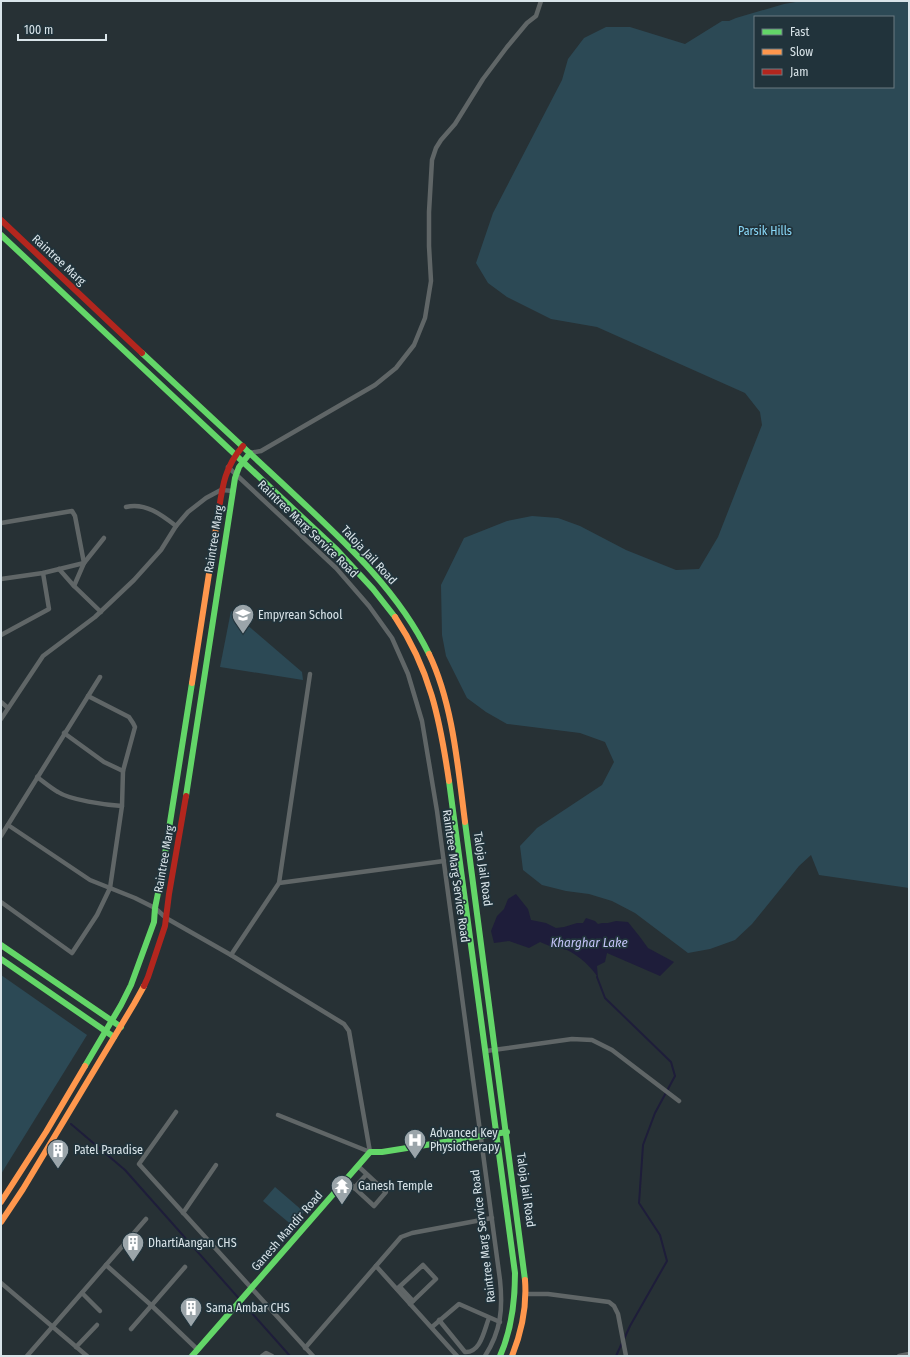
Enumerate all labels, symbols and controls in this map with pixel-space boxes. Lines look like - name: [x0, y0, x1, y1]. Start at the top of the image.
- scale bar: [18, 16, 106, 42]
- legend: [754, 16, 894, 88]
- text: 100 m: [24, 23, 53, 37]
- text: Fast: [790, 25, 809, 39]
- text: Slow: [790, 45, 813, 59]
- text: Jam: [790, 65, 808, 79]
- park label: Parsik Hills: [738, 224, 792, 238]
- street label: Raintree Marg: [29, 232, 89, 289]
- street label: Raintree Marg Service Road: [255, 477, 361, 581]
- street label: Raintree Marg: [202, 504, 226, 574]
- street label: Taloja Jail Road: [338, 523, 400, 587]
- school or university icon: Empyrean School: [230, 602, 256, 635]
- place label: Empyrean School: [258, 608, 342, 622]
- street label: Raintree Marg Service Road: [440, 809, 472, 943]
- street label: Raintree Marg: [151, 824, 177, 894]
- street label: Taloja Jail Road: [471, 831, 495, 907]
- water label: Kharghar Lake: [550, 935, 628, 950]
- place label: Advanced Key Physiotherapy: [430, 1126, 500, 1154]
- hospital icon: Advanced Key Physiotherapy: [402, 1127, 428, 1160]
- building icon: Patel Paradise: [45, 1137, 71, 1170]
- place label: Patel Paradise: [74, 1143, 143, 1157]
- street label: Taloja Jail Road: [514, 1152, 538, 1228]
- street label: Raintree Marg Service Road: [468, 1169, 498, 1303]
- temple icon: Ganesh Temple: [329, 1173, 355, 1206]
- place label: Ganesh Temple: [358, 1179, 433, 1193]
- street label: Ganesh Mandir Road: [248, 1188, 326, 1274]
- building icon: DhartiAangan CHS: [120, 1230, 146, 1263]
- place label: DhartiAangan CHS: [148, 1236, 237, 1250]
- building icon: Sama Ambar CHS: [178, 1295, 204, 1328]
- place label: Sama Ambar CHS: [206, 1301, 290, 1315]

